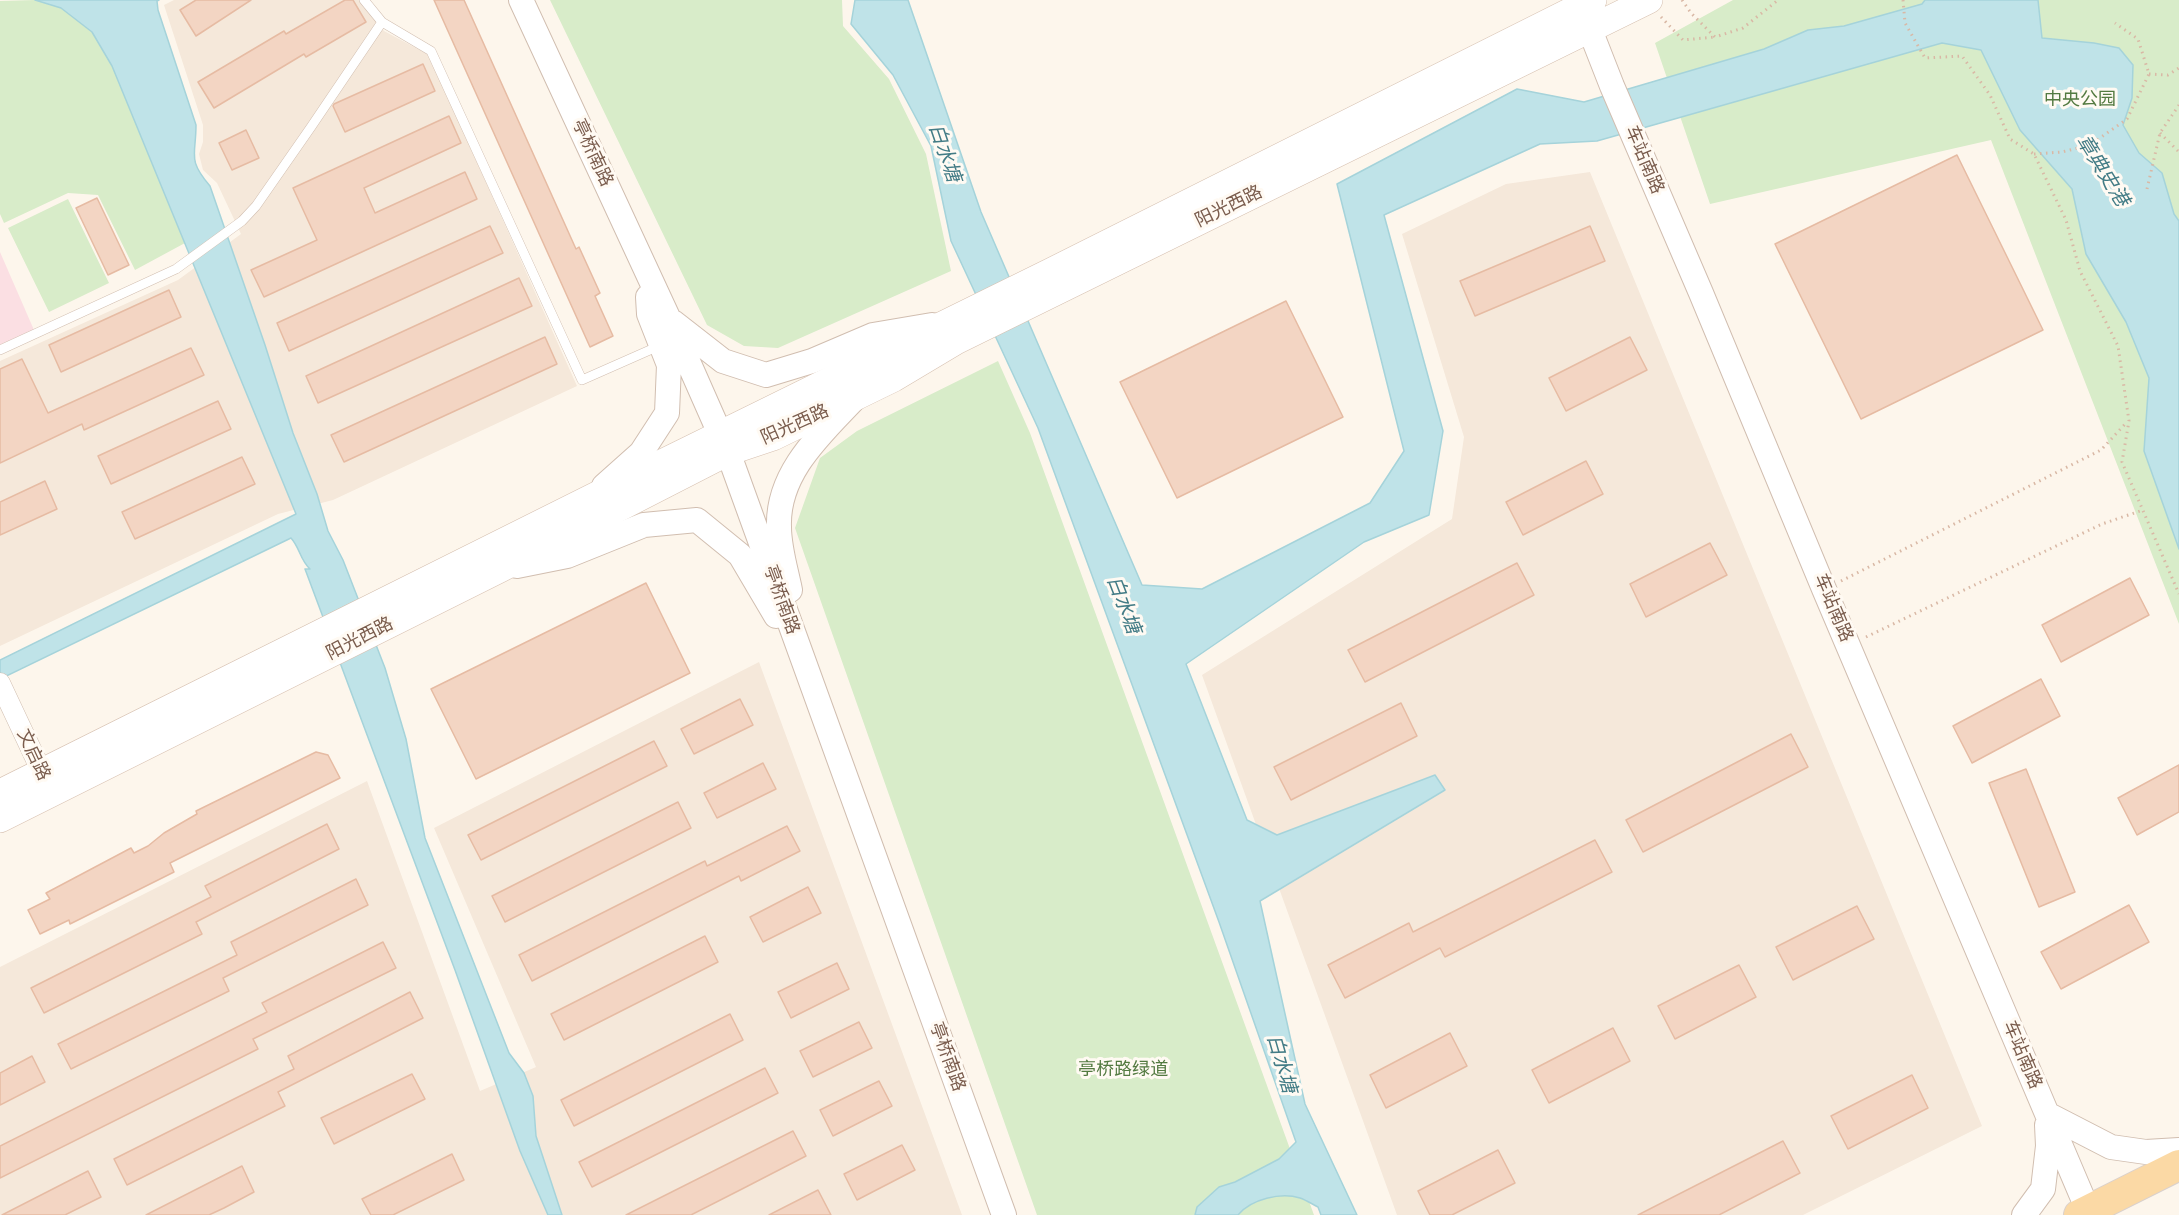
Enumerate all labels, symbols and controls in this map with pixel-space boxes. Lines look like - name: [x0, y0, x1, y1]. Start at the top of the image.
- park label: 中央公园: [2044, 89, 2116, 111]
- street label: 亭桥南路: [567, 116, 617, 190]
- water label: 白水塘: [923, 121, 965, 185]
- street label: 车站南路: [1620, 123, 1668, 197]
- water label: 章典史港: [2071, 131, 2133, 211]
- street label: 阳光西路: [1192, 182, 1266, 232]
- street label: 阳光西路: [758, 400, 832, 450]
- street label: 亭桥南路: [759, 562, 803, 638]
- street label: 车站南路: [1809, 571, 1857, 645]
- water label: 白水塘: [1101, 573, 1145, 637]
- street label: 阳光西路: [323, 613, 397, 665]
- street label: 文启路: [12, 726, 54, 784]
- street label: 车站南路: [1998, 1018, 2046, 1092]
- street label: 亭桥南路: [925, 1019, 969, 1095]
- water label: 白水塘: [1261, 1032, 1301, 1096]
- park label: 亭桥路绿道: [1078, 1059, 1168, 1081]

